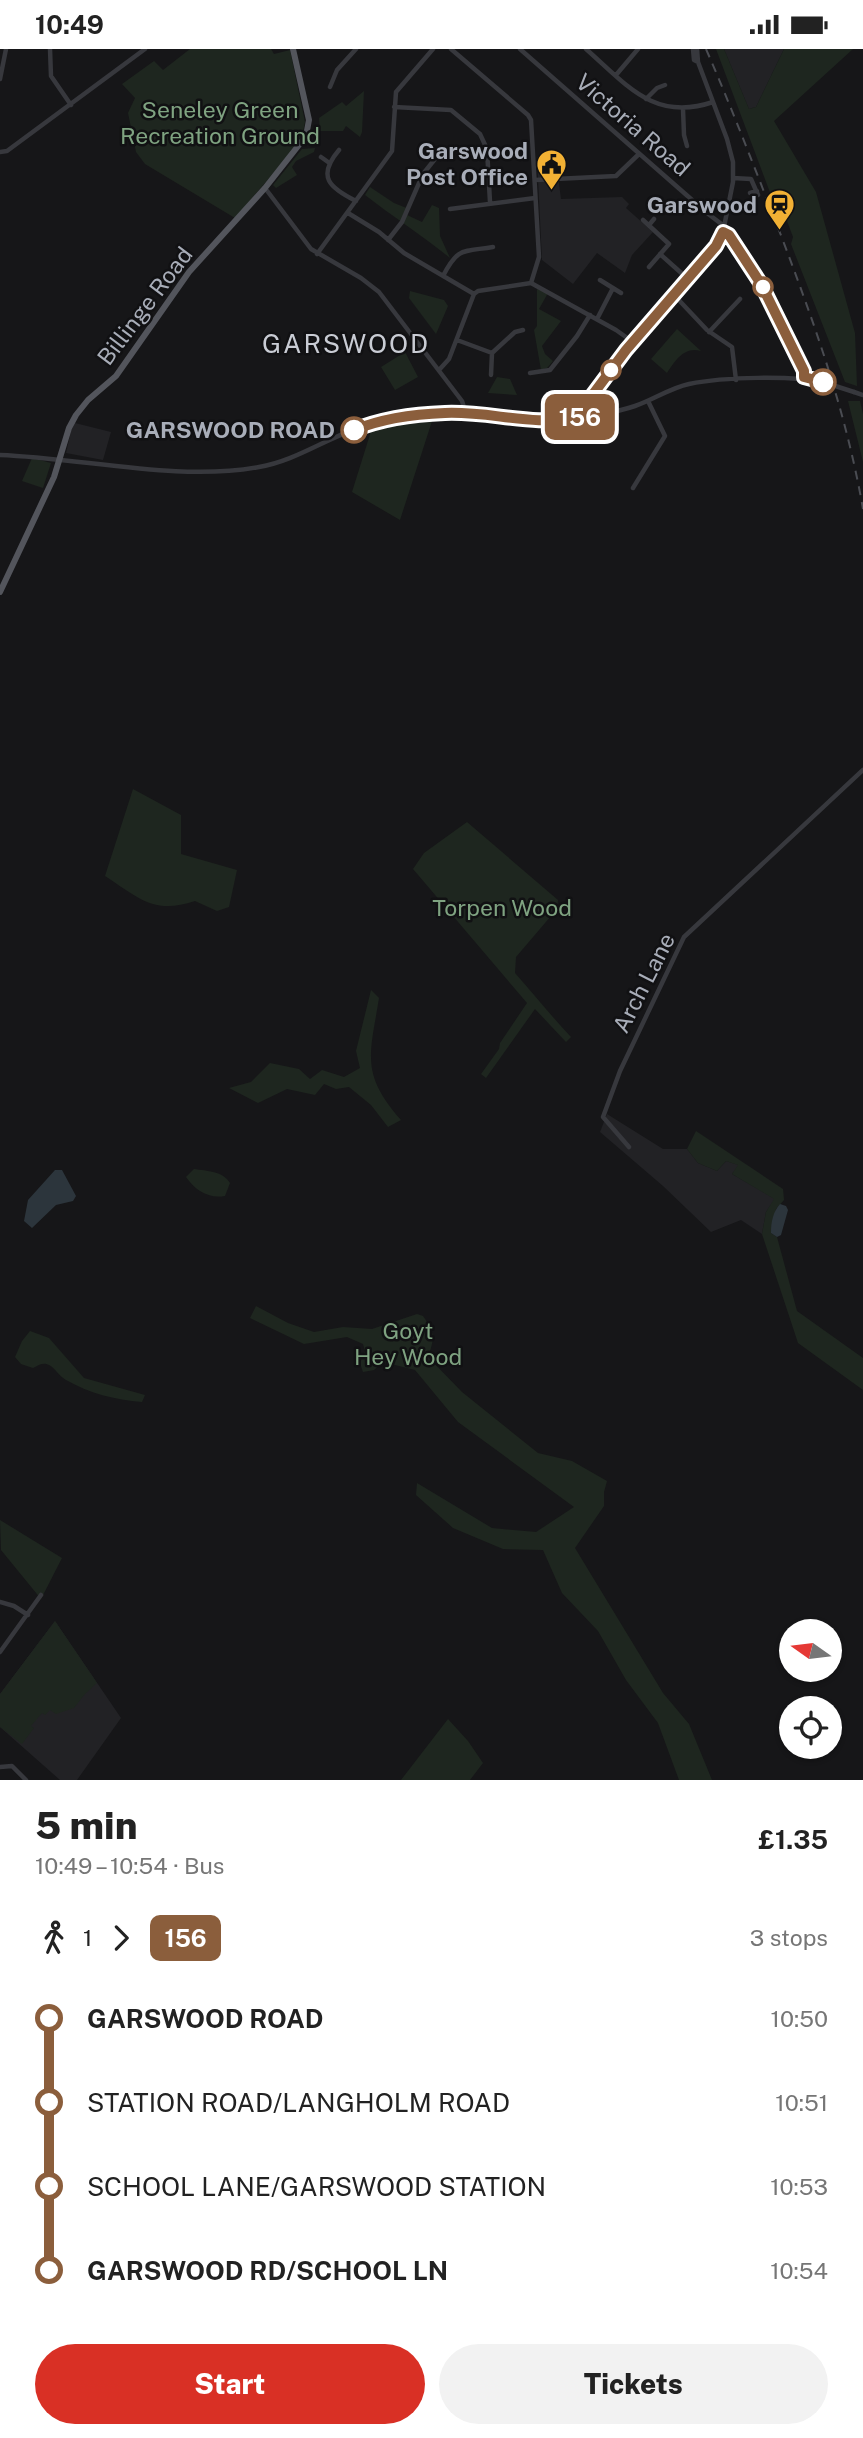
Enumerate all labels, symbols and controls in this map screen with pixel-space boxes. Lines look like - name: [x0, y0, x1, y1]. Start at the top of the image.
- text: 10:49: [35, 9, 104, 40]
- street label: Victoria Road: [571, 68, 696, 181]
- park label: Seneley Green Recreation Ground: [120, 96, 320, 149]
- place label: Garswood Post Office: [406, 137, 528, 190]
- public building icon: Garswood Post Office: [534, 147, 568, 191]
- station icon: Garswood: [763, 188, 797, 232]
- place label: Garswood: [647, 191, 757, 218]
- street label: Billinge Road: [91, 241, 198, 370]
- unlabelled marker: [753, 277, 773, 297]
- district label: GARSWOOD: [262, 328, 430, 359]
- unlabelled marker: [601, 360, 621, 380]
- unlabelled marker: [810, 369, 836, 395]
- line badge: 156: [540, 394, 620, 440]
- text: 156: [559, 403, 601, 431]
- place label: GARSWOOD ROAD: [126, 416, 335, 443]
- marker: GARSWOOD ROAD: [341, 417, 367, 443]
- park label: Torpen Wood: [432, 894, 572, 921]
- street label: Arch Lane: [607, 928, 680, 1037]
- park label: Goyt Hey Wood: [354, 1317, 462, 1370]
- north arrow: [779, 1619, 842, 1682]
- map controls: [779, 1619, 842, 1759]
- button: locate: [779, 1696, 842, 1759]
- text: 5 min: [35, 1803, 137, 1848]
- text: £1.35: [758, 1824, 828, 1855]
- text: 10:49 – 10:54 · Bus: [35, 1852, 224, 1879]
- icon: walk: [35, 1919, 73, 1957]
- icon: forward: [102, 1919, 140, 1957]
- text: 1: [83, 1924, 92, 1951]
- text: 156: [164, 1924, 207, 1952]
- text: 3 stops: [750, 1924, 828, 1951]
- text: GARSWOOD ROAD: [87, 2003, 324, 2034]
- text: 10:50: [771, 2005, 828, 2032]
- text: STATION ROAD/LANGHOLM ROAD: [87, 2087, 510, 2118]
- text: 10:51: [775, 2089, 828, 2116]
- text: SCHOOL LANE/GARSWOOD STATION: [87, 2171, 546, 2202]
- text: 10:53: [770, 2173, 828, 2200]
- text: GARSWOOD RD/SCHOOL LN: [87, 2255, 448, 2286]
- text: 10:54: [770, 2257, 828, 2284]
- button: Start: [35, 2344, 425, 2424]
- button: Tickets: [439, 2344, 828, 2424]

